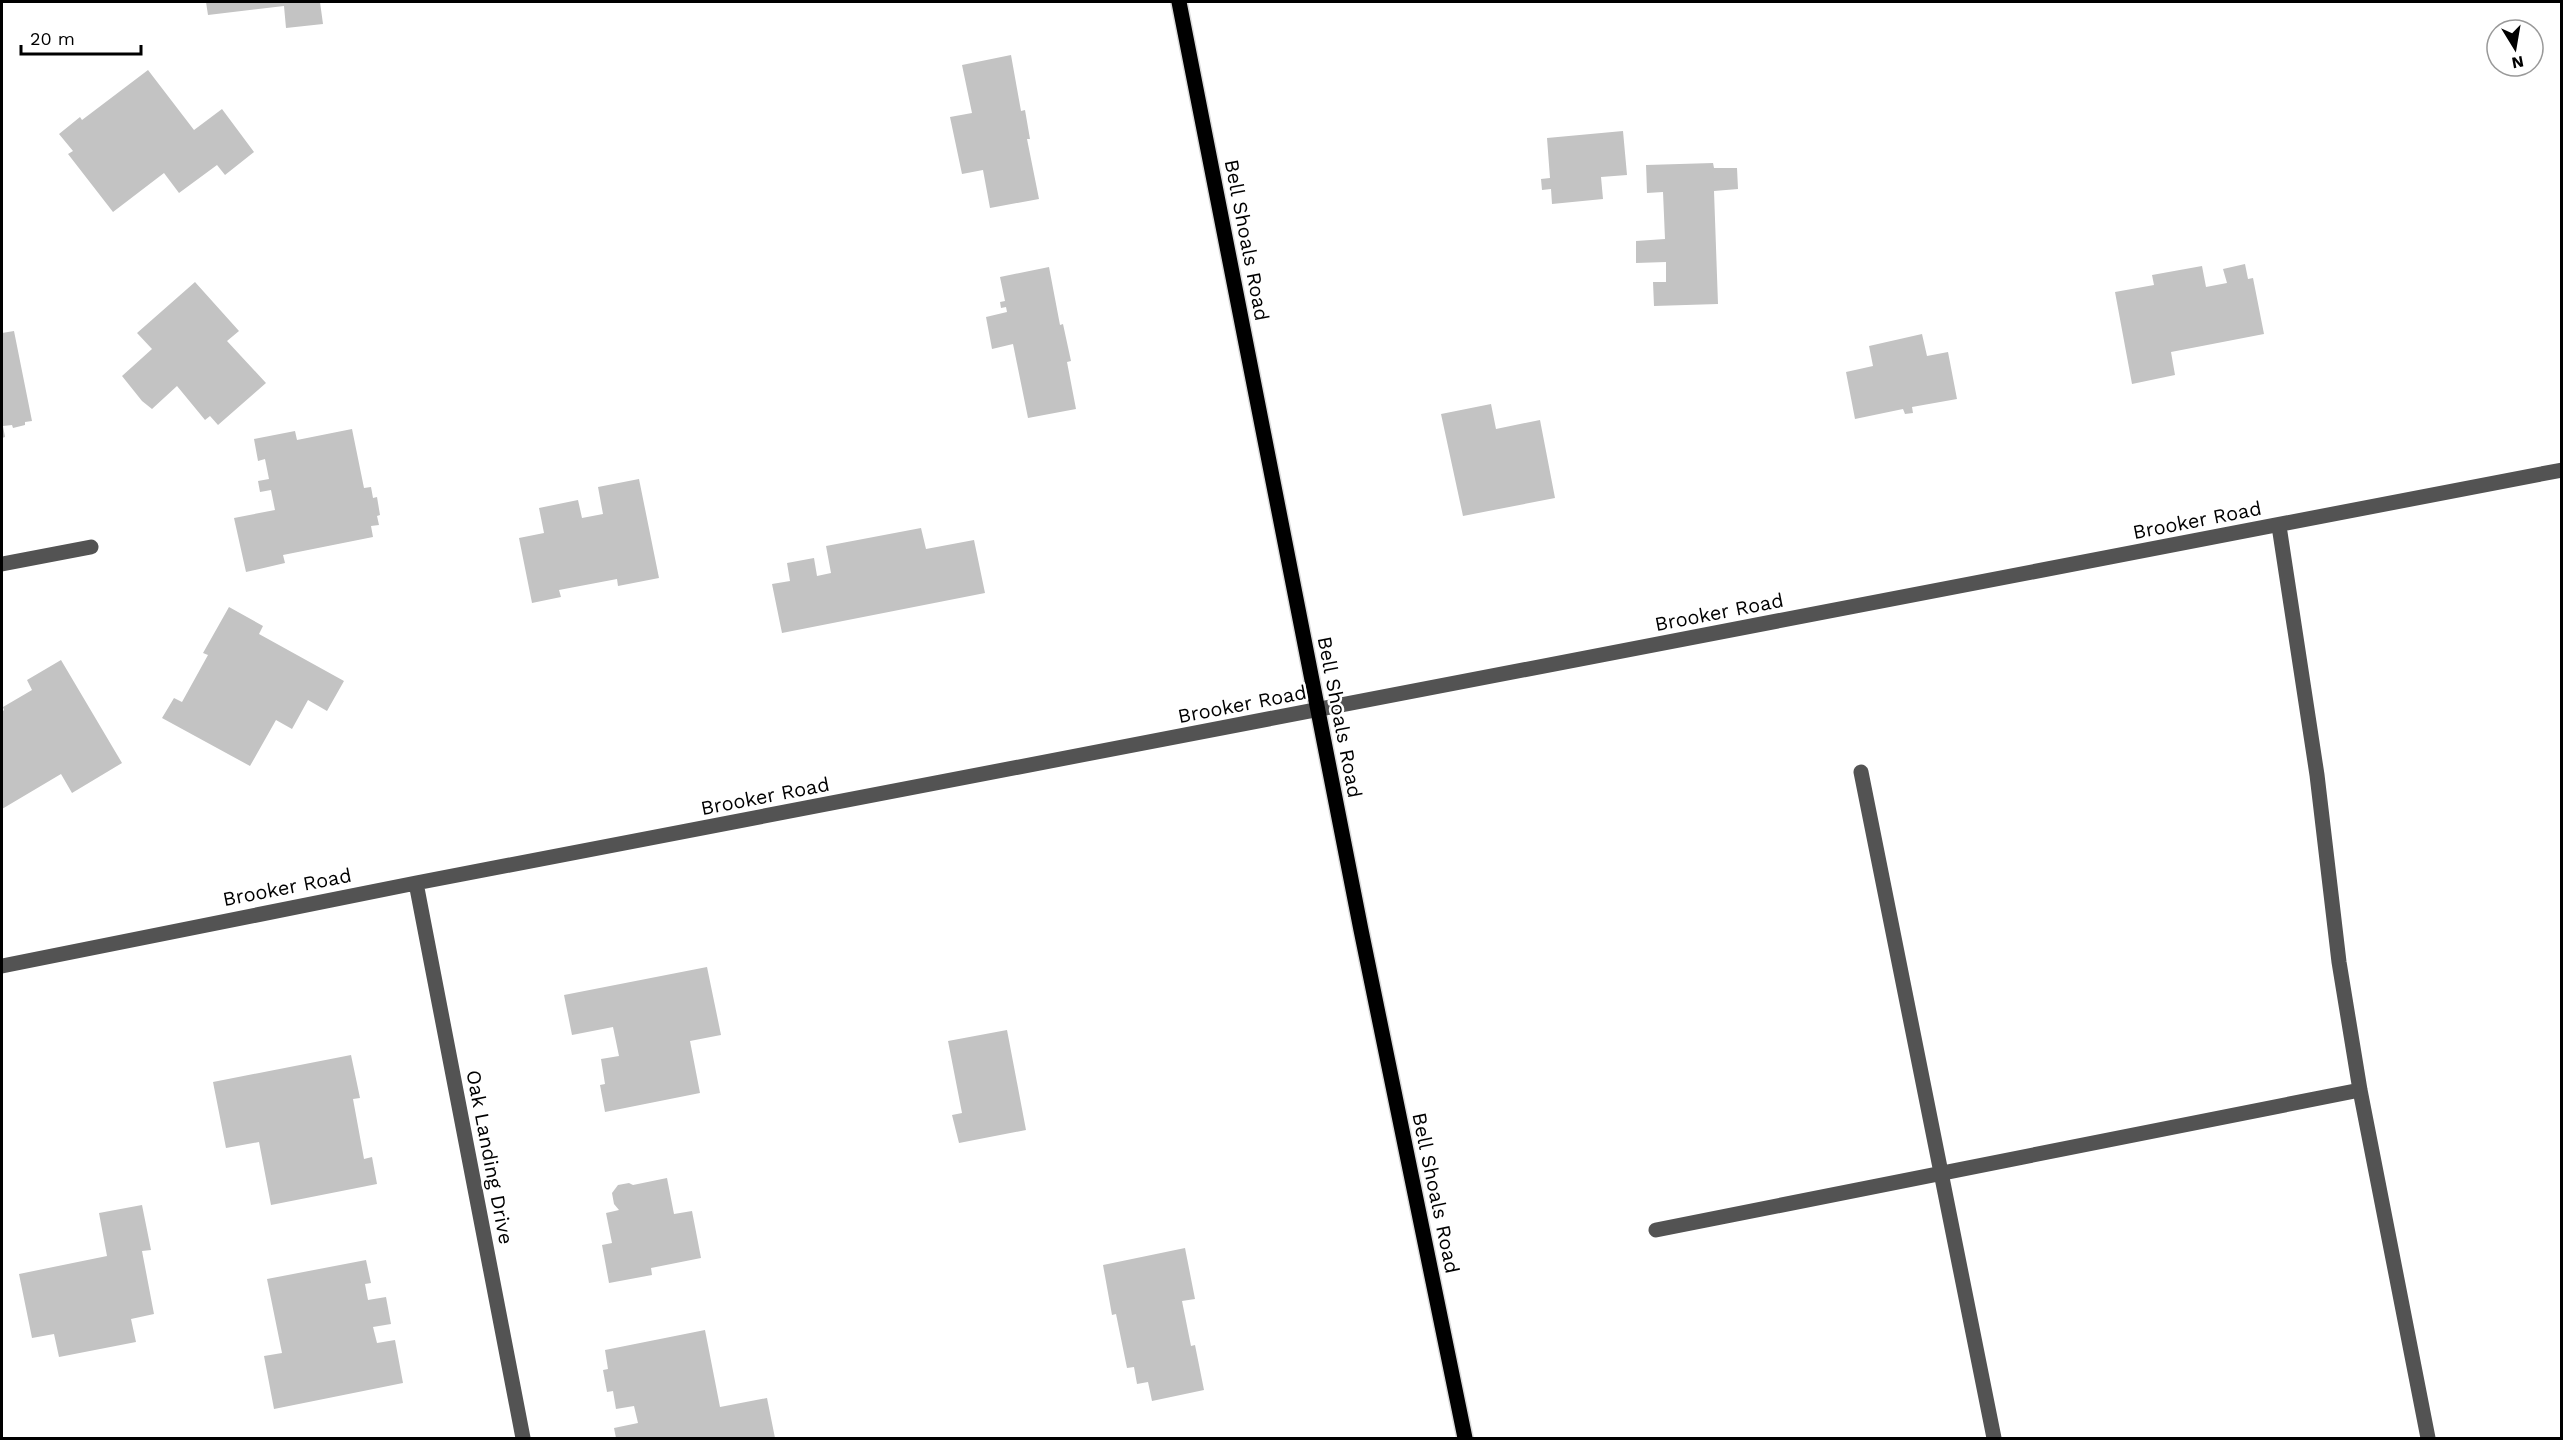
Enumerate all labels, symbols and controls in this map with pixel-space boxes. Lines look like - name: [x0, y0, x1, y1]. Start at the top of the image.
- scale bar: [21, 18, 141, 56]
- north arrow: [2485, 18, 2545, 78]
- text: 20 m: [30, 28, 75, 49]
- text: N: [2510, 52, 2525, 73]
- street label: Bell Shoals Road: [1220, 157, 1274, 323]
- street label: Brooker Road: [2131, 496, 2263, 544]
- street label: Brooker Road: [1653, 588, 1785, 636]
- street label: Bell Shoals Road: [1313, 634, 1367, 800]
- street label: Brooker Road: [1176, 680, 1308, 728]
- street label: Brooker Road: [699, 772, 831, 820]
- street label: Brooker Road: [221, 863, 353, 911]
- street label: Oak Landing Drive: [461, 1068, 519, 1246]
- street label: Bell Shoals Road: [1407, 1110, 1465, 1276]

